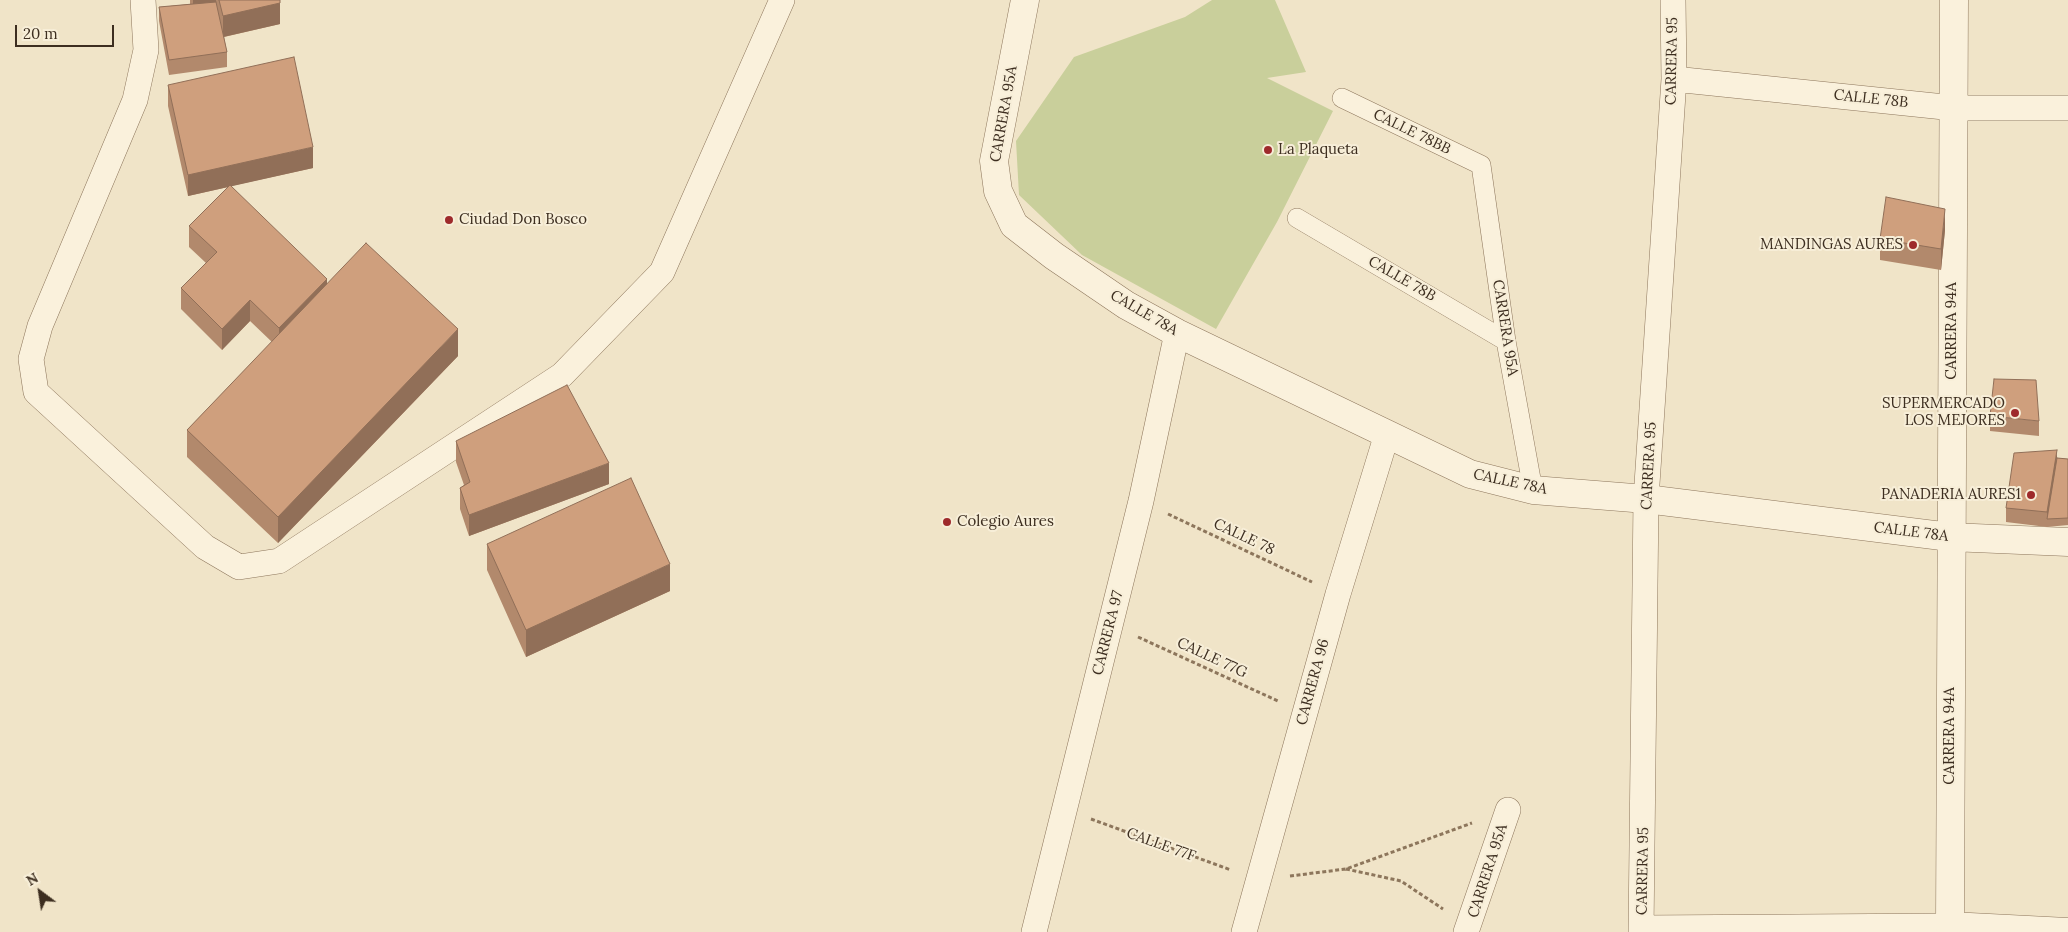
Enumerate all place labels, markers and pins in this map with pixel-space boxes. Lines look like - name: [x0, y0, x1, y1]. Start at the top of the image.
- place label: La Plaqueta: [1278, 141, 1359, 159]
- marker: La Plaqueta: [1262, 144, 1274, 156]
- place label: Ciudad Don Bosco: [459, 211, 587, 229]
- marker: Ciudad Don Bosco: [443, 214, 455, 226]
- place label: MANDINGAS AURES: [1760, 236, 1903, 254]
- marker: MANDINGAS AURES: [1907, 239, 1919, 251]
- place label: SUPERMERCADO LOS MEJORES: [1882, 395, 2005, 430]
- marker: SUPERMERCADO LOS MEJORES: [2009, 407, 2021, 419]
- place label: PANADERIA AURES1: [1881, 486, 2021, 504]
- marker: PANADERIA AURES1: [2025, 489, 2037, 501]
- place label: Colegio Aures: [957, 513, 1054, 531]
- marker: Colegio Aures: [941, 516, 953, 528]

